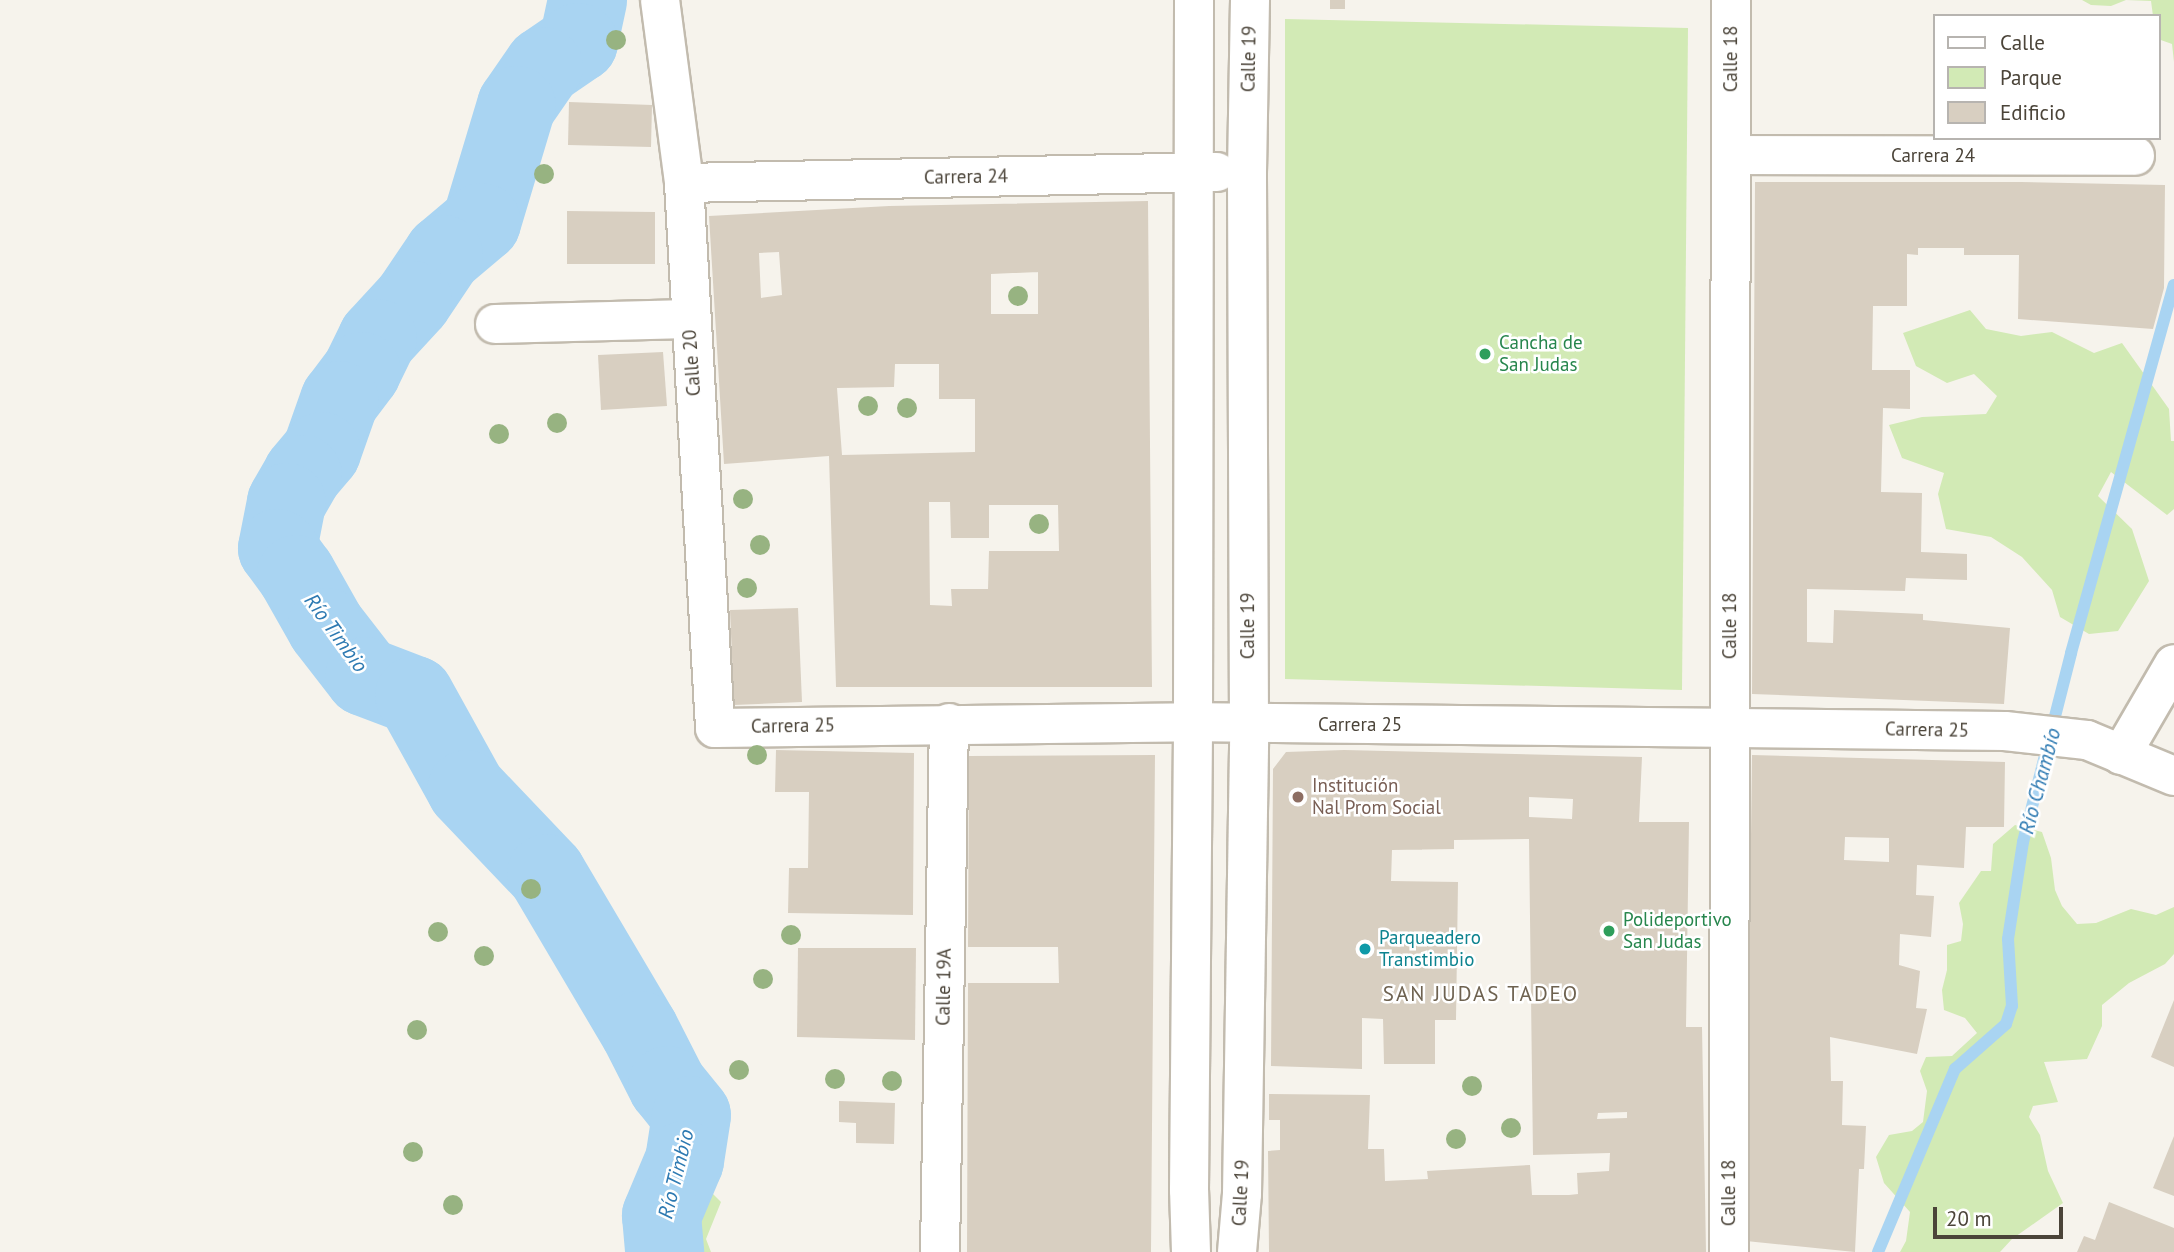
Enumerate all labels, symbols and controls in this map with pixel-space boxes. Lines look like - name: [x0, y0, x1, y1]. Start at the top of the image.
- legend: [1932, 14, 2160, 140]
- street label: Calle 19: [1237, 26, 1261, 92]
- street label: Calle 18: [1720, 26, 1742, 92]
- text: Calle: [2000, 29, 2045, 56]
- text: Parque: [2000, 64, 2062, 91]
- text: Edificio: [2000, 99, 2066, 126]
- street label: Carrera 24: [1891, 145, 1975, 167]
- street label: Carrera 24: [924, 165, 1008, 189]
- street label: Calle 20: [678, 329, 706, 397]
- place label: Cancha de San Judas: [1499, 332, 1583, 376]
- marker: Cancha de San Judas: [1477, 346, 1493, 362]
- water label: Río Timbio: [299, 588, 373, 678]
- street label: Calle 19: [1237, 593, 1259, 659]
- street label: Calle 18: [1719, 593, 1741, 659]
- street label: Carrera 25: [751, 714, 835, 738]
- street label: Carrera 25: [1318, 714, 1402, 736]
- street label: Carrera 25: [1885, 718, 1969, 742]
- water label: Río Chambío: [2014, 725, 2066, 837]
- place label: Institución Nal Prom Social: [1312, 775, 1441, 819]
- marker: Institución Nal Prom Social: [1290, 789, 1306, 805]
- place label: Polideportivo San Judas: [1623, 909, 1732, 953]
- marker: Polideportivo San Judas: [1601, 923, 1617, 939]
- place label: Parqueadero Transtimbio: [1379, 927, 1481, 971]
- marker: Parqueadero Transtimbio: [1357, 941, 1373, 957]
- street label: Calle 19A: [932, 948, 956, 1026]
- district label: SAN JUDAS TADEO: [1384, 981, 1578, 1007]
- water label: Río Timbio: [653, 1126, 699, 1222]
- street label: Calle 19: [1228, 1159, 1254, 1227]
- street label: Calle 18: [1718, 1160, 1740, 1226]
- scale bar: [1936, 1192, 2066, 1236]
- text: 20 m: [1946, 1205, 1992, 1232]

